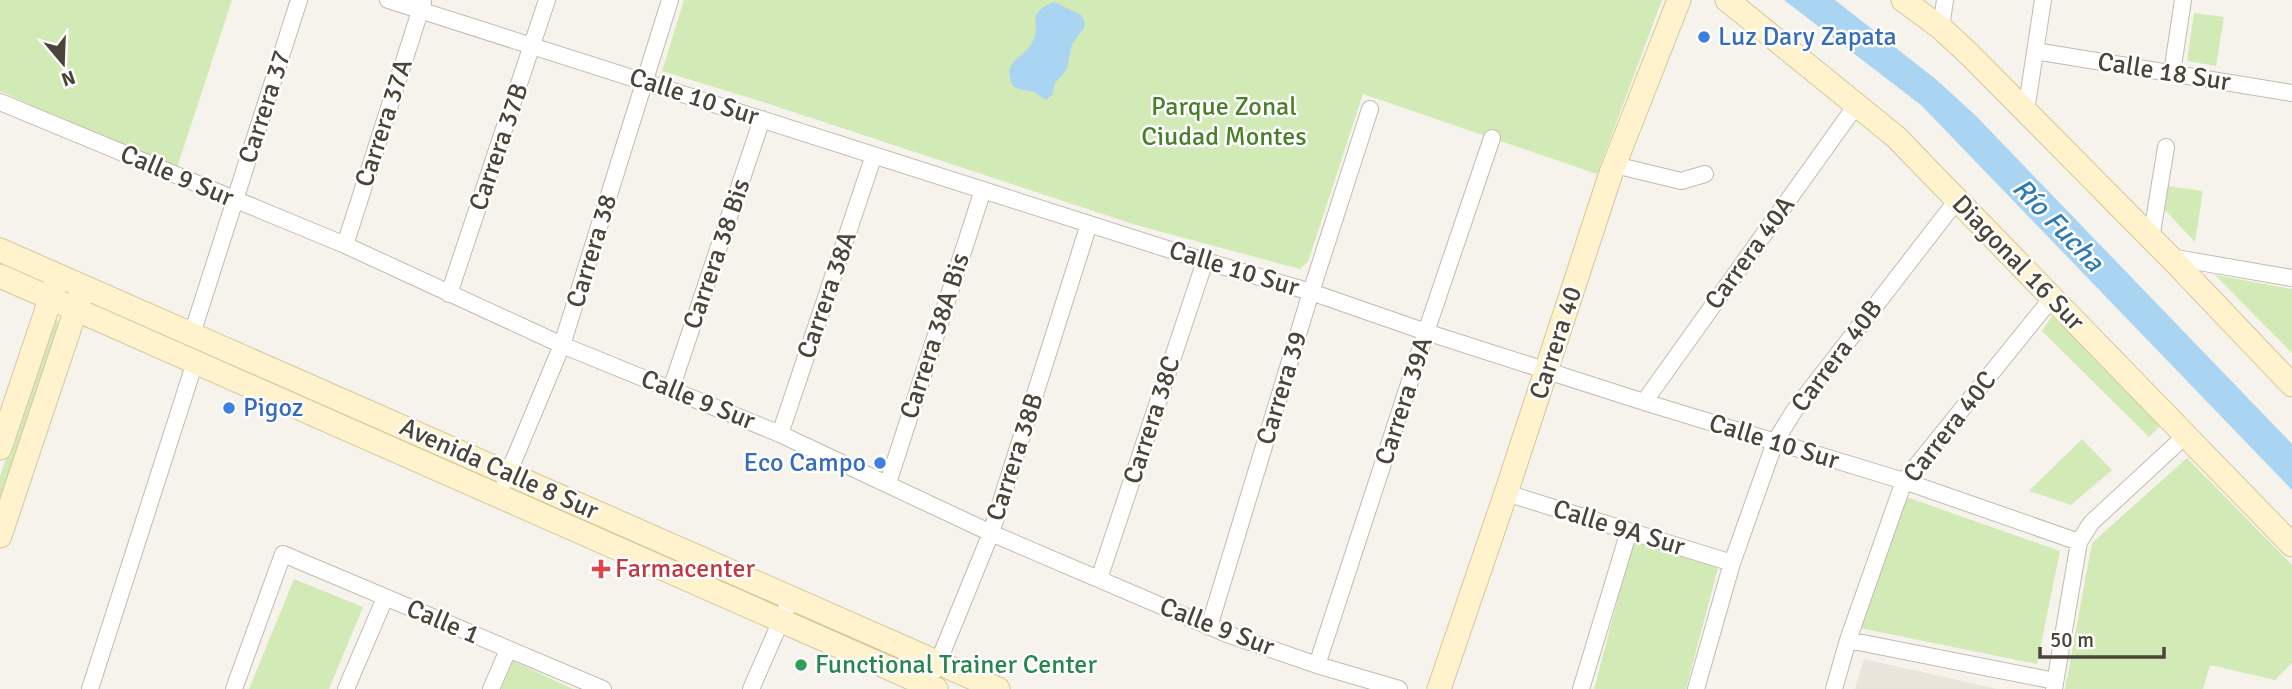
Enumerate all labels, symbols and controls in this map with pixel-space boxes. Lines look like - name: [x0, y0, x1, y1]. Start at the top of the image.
- place label: Luz Dary Zapata: [1718, 21, 1897, 53]
- north arrow: [28, 28, 98, 98]
- marker: Luz Dary Zapata: [1696, 29, 1712, 45]
- street label: Calle 18 Sur: [2095, 46, 2233, 98]
- street label: Carrera 37: [232, 47, 298, 167]
- street label: Carrera 37A: [348, 55, 420, 191]
- street label: Calle 10 Sur: [625, 61, 763, 133]
- text: N: [58, 65, 78, 92]
- street label: Carrera 37B: [462, 79, 536, 215]
- park label: Parque Zonal Ciudad Montes: [1141, 91, 1307, 153]
- street label: Calle 9 Sur: [115, 138, 239, 214]
- water label: Río Fucha: [2005, 171, 2111, 279]
- street label: Carrera 38 Bis: [676, 175, 758, 333]
- street label: Diagonal 16 Sur: [1945, 188, 2091, 338]
- street label: Carrera 40A: [1698, 190, 1802, 316]
- street label: Carrera 38: [560, 191, 624, 311]
- street label: Carrera 38A: [790, 227, 864, 363]
- street label: Calle 10 Sur: [1165, 234, 1303, 304]
- street label: Carrera 38A Bis: [893, 249, 977, 423]
- street label: Carrera 40: [1523, 283, 1589, 403]
- street label: Carrera 40B: [1784, 293, 1890, 419]
- street label: Carrera 39: [1250, 328, 1314, 448]
- street label: Carrera 39A: [1368, 333, 1440, 469]
- street label: Carrera 38C: [1116, 352, 1188, 488]
- street label: Calle 9 Sur: [636, 363, 760, 438]
- street label: Carrera 40C: [1897, 365, 2003, 489]
- street label: Carrera 38B: [979, 389, 1051, 525]
- place label: Pigoz: [243, 392, 303, 424]
- marker: Pigoz: [221, 400, 237, 416]
- street label: Calle 10 Sur: [1705, 407, 1843, 477]
- street label: Avenida Calle 8 Sur: [395, 411, 604, 527]
- place label: Eco Campo: [744, 447, 866, 479]
- marker: Eco Campo: [872, 455, 888, 471]
- street label: Calle 9A Sur: [1549, 493, 1689, 563]
- place label: Farmacenter: [615, 553, 755, 585]
- marker: Farmacenter: [593, 561, 609, 577]
- street label: Calle 9 Sur: [1155, 591, 1279, 664]
- street label: Calle 1: [402, 592, 484, 652]
- scale bar: [2040, 616, 2164, 660]
- text: 50 m: [2050, 627, 2094, 653]
- place label: Functional Trainer Center: [815, 649, 1097, 681]
- marker: Functional Trainer Center: [793, 657, 809, 673]

